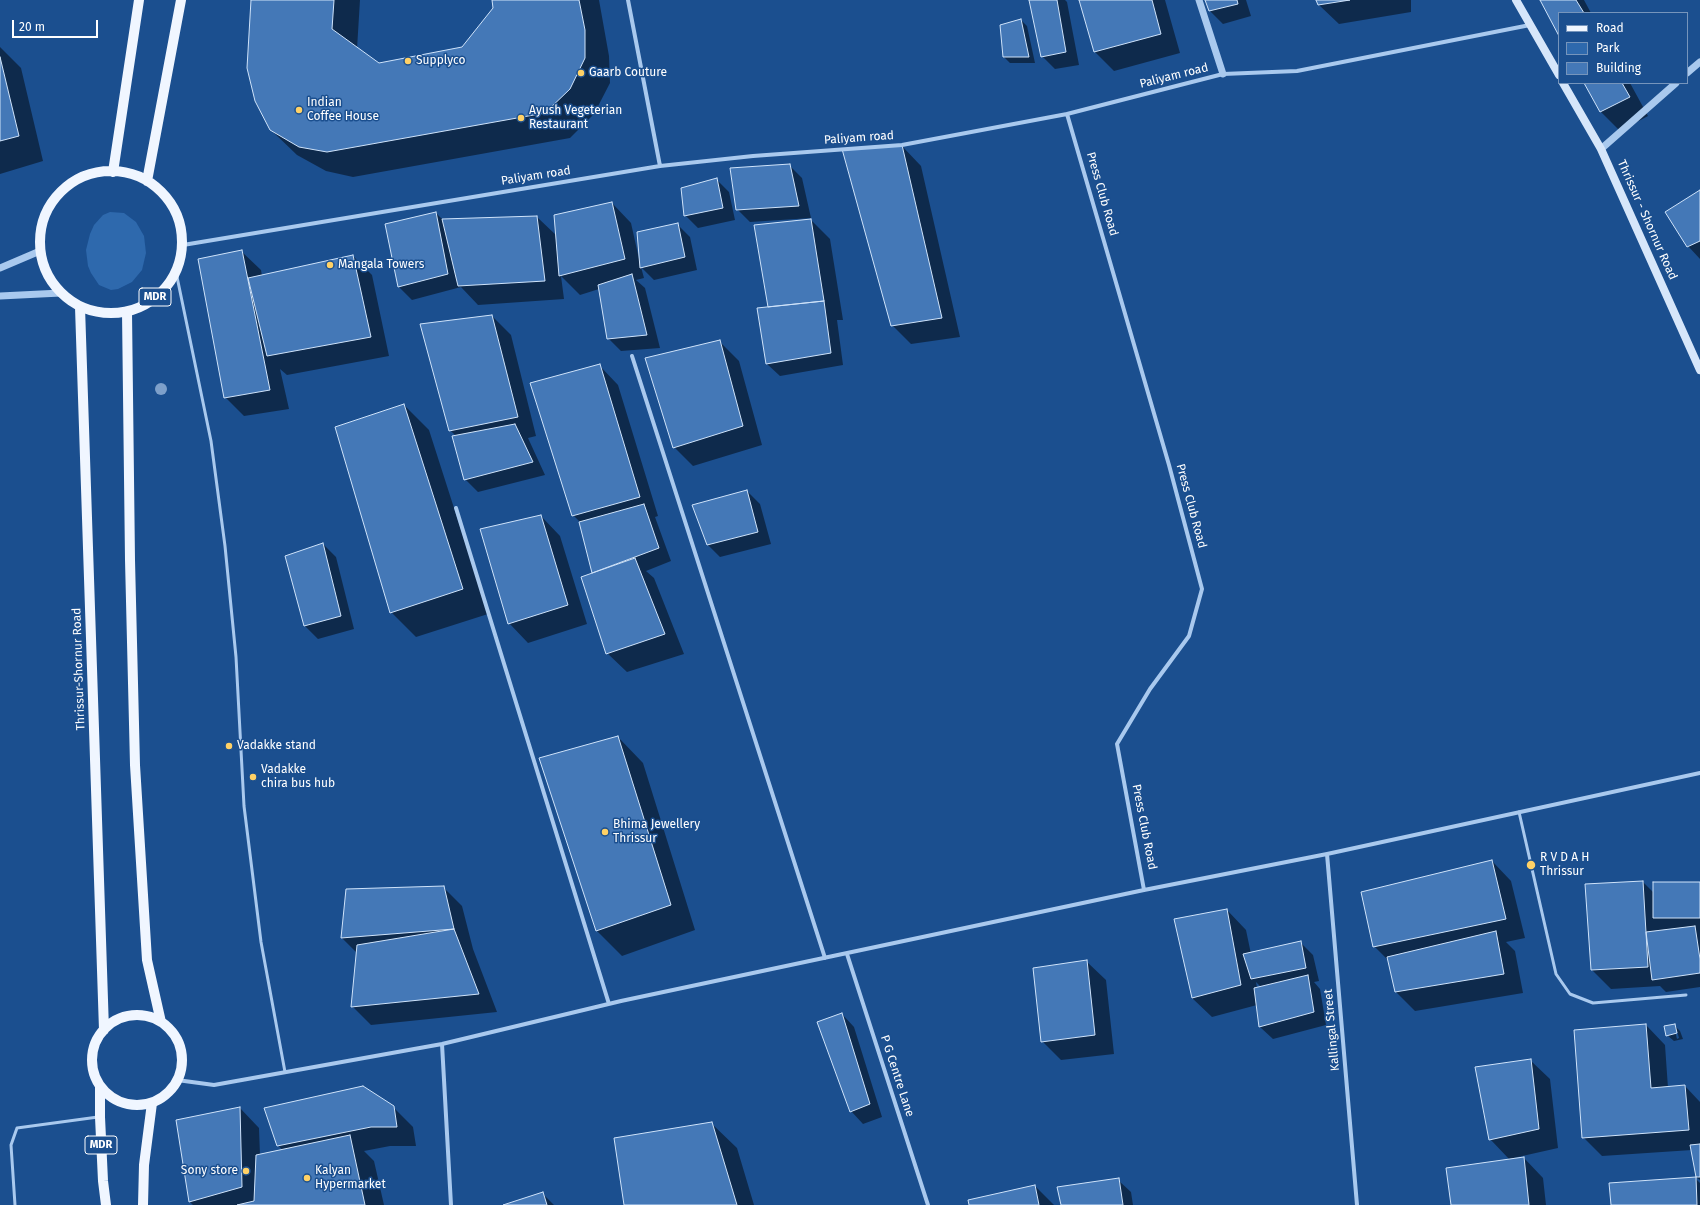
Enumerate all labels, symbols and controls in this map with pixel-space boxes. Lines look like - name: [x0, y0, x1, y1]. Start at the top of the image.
- scale bar: [14, 12, 100, 38]
- legend: [1558, 12, 1688, 84]
- text: 20 m: [19, 20, 45, 34]
- text: Road: [1596, 21, 1624, 35]
- text: Park: [1596, 41, 1620, 55]
- place label: Supplyco: [416, 54, 466, 68]
- marker: Supplyco: [403, 56, 413, 66]
- street label: Paliyam road: [1138, 61, 1210, 91]
- text: Building: [1596, 61, 1641, 75]
- place label: Gaarb Couture: [589, 66, 667, 80]
- marker: Gaarb Couture: [576, 68, 586, 78]
- place label: Indian Coffee House: [307, 96, 379, 124]
- place label: Ayush Vegeterian Restaurant: [529, 104, 622, 132]
- marker: Indian Coffee House: [294, 105, 304, 115]
- marker: Ayush Vegeterian Restaurant: [516, 113, 526, 123]
- street label: Paliyam road: [823, 128, 895, 148]
- street label: Press Club Road: [1083, 150, 1121, 238]
- street label: Thrissur - Shornur Road: [1614, 158, 1680, 282]
- street label: Paliyam road: [500, 163, 572, 189]
- place label: Mangala Towers: [338, 258, 424, 272]
- marker: Mangala Towers: [325, 260, 335, 270]
- road number: MDR: [139, 288, 171, 306]
- street label: Press Club Road: [1173, 462, 1209, 550]
- street label: Thrissur-Shornur Road: [70, 607, 88, 731]
- place label: Vadakke stand: [237, 739, 316, 753]
- marker: Vadakke stand: [224, 741, 234, 751]
- place label: Vadakke chira bus hub: [261, 763, 335, 791]
- marker: Vadakke chira bus hub: [248, 772, 258, 782]
- street label: Press Club Road: [1129, 783, 1159, 871]
- place label: Bhima Jewellery Thrissur: [613, 818, 700, 846]
- marker: Bhima Jewellery Thrissur: [600, 827, 610, 837]
- place label: R V D A H Thrissur: [1540, 851, 1589, 879]
- marker: R V D A H Thrissur: [1525, 859, 1537, 871]
- street label: Kallingal Street: [1321, 988, 1343, 1072]
- street label: P G Centre Lane: [877, 1033, 917, 1119]
- road number: MDR: [85, 1136, 117, 1154]
- place label: Sony store: [181, 1164, 238, 1178]
- place label: Kalyan Hypermarket: [315, 1164, 386, 1192]
- marker: Sony store: [241, 1166, 251, 1176]
- marker: Kalyan Hypermarket: [302, 1173, 312, 1183]

